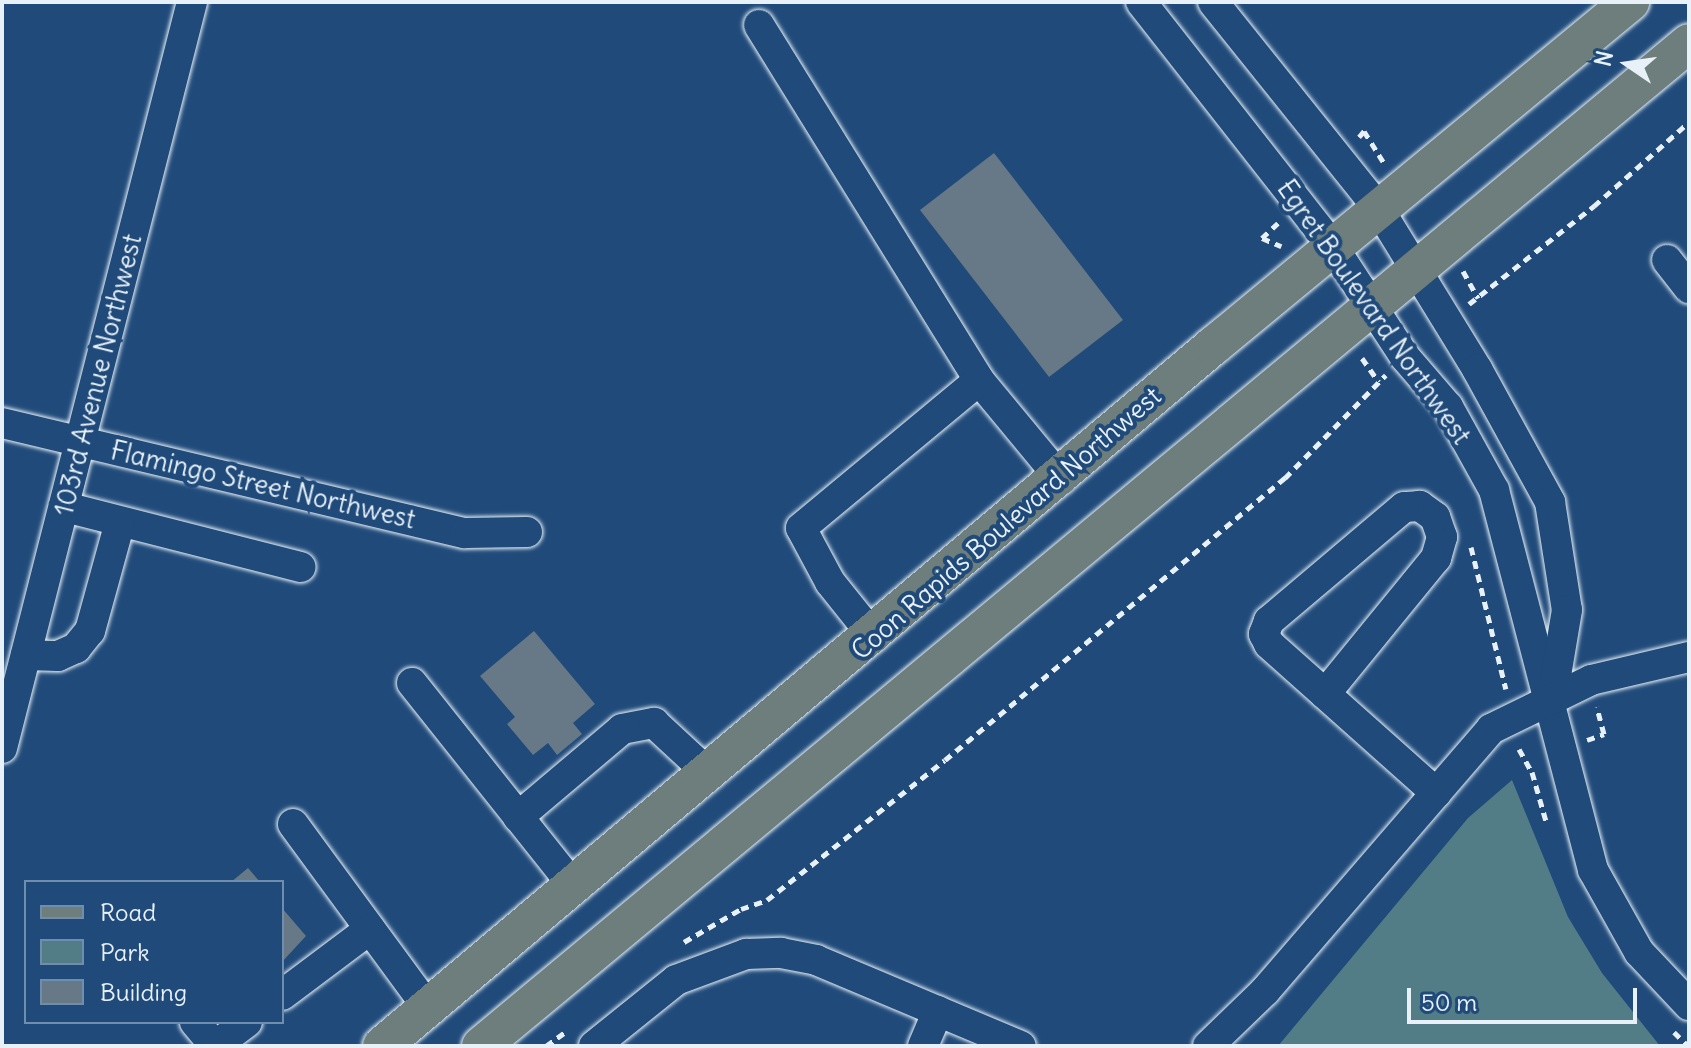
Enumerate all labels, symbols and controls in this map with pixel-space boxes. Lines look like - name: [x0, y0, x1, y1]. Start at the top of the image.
- north arrow: [1587, 24, 1667, 104]
- text: N: [1588, 48, 1619, 69]
- street label: Egret Boulevard Northwest: [1271, 174, 1477, 450]
- street label: 103rd Avenue Northwest: [48, 231, 148, 519]
- street label: Coon Rapids Boulevard Northwest: [845, 380, 1167, 666]
- street label: Flamingo Street Northwest: [108, 435, 418, 535]
- legend: [24, 880, 284, 1024]
- text: Road: [100, 897, 156, 927]
- text: Park: [100, 937, 150, 967]
- scale bar: [1411, 972, 1641, 1022]
- text: Building: [100, 977, 187, 1007]
- text: 50 m: [1421, 987, 1477, 1017]

